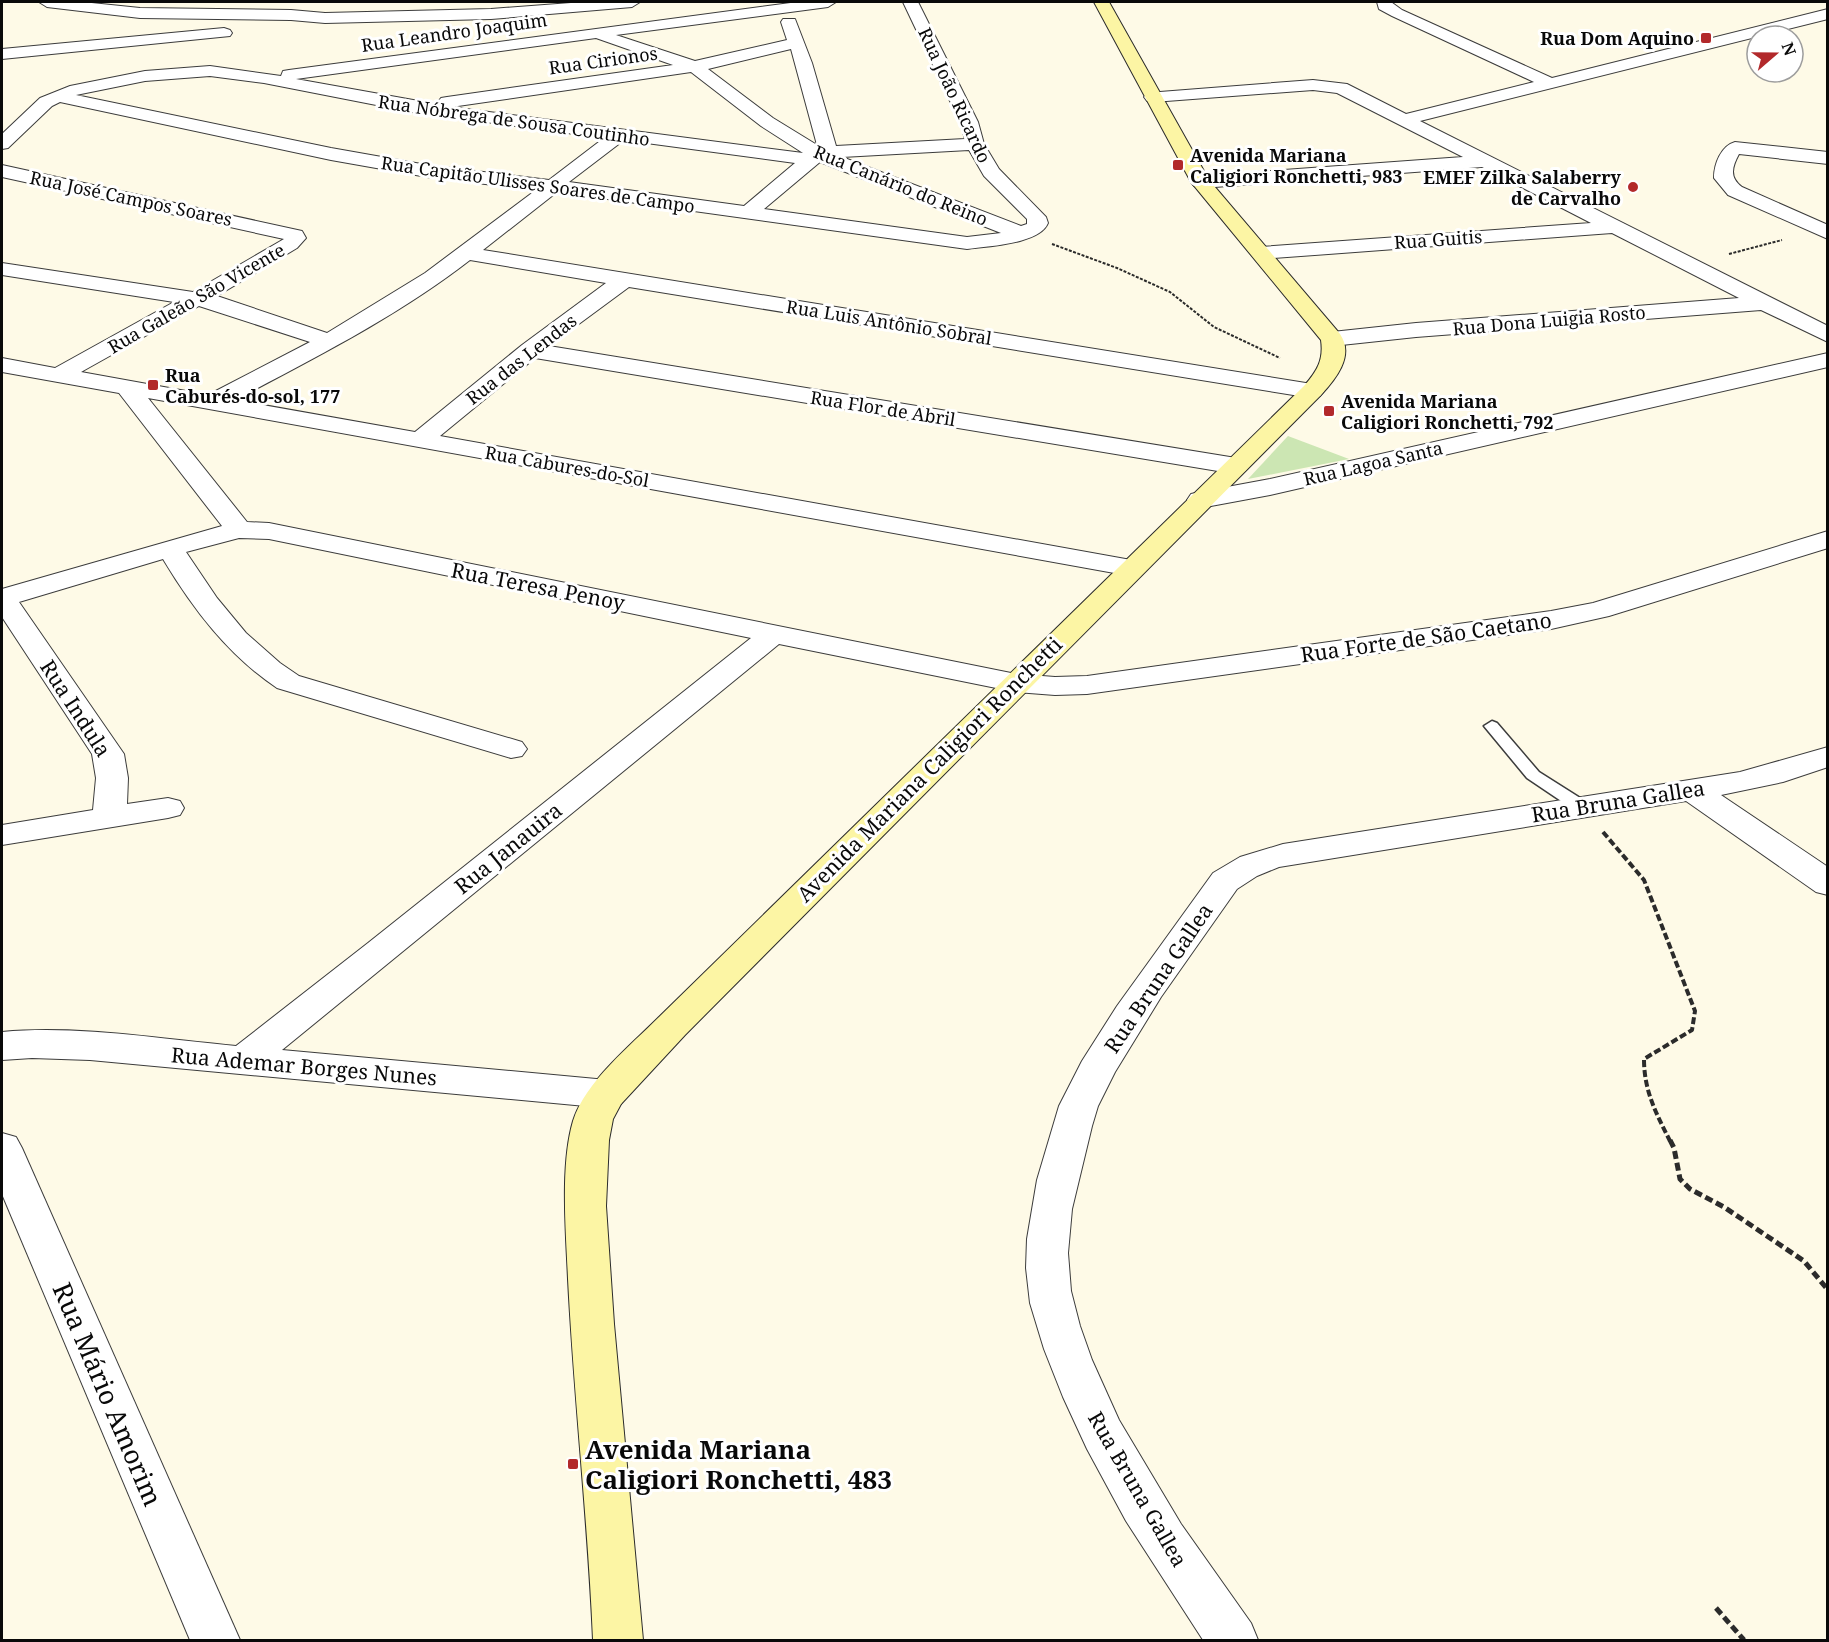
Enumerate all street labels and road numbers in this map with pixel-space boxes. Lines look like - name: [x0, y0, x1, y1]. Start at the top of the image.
- street label: Rua Leandro Joaquim: [360, 7, 548, 57]
- street label: Rua João Ricardo: [913, 24, 997, 166]
- street label: Rua Cirionos: [547, 40, 659, 80]
- street label: Rua Nóbrega de Sousa Coutinho: [377, 89, 651, 151]
- street label: Rua Canário do Reino: [810, 139, 992, 231]
- street label: Rua Capitão Ulisses Soares de Campo: [380, 150, 696, 218]
- street label: Rua José Campos Soares: [28, 165, 234, 231]
- street label: Rua Guitis: [1393, 224, 1483, 254]
- street label: Rua Galeão São Vicente: [103, 238, 289, 358]
- street label: Rua Luis Antônio Sobral: [785, 294, 994, 350]
- street label: Rua Dona Luigia Rosto: [1451, 300, 1647, 340]
- street label: Rua das Lendas: [461, 308, 581, 410]
- street label: Rua Flor de Abril: [809, 385, 958, 431]
- street label: Rua Lagoa Santa: [1301, 435, 1445, 491]
- street label: Rua Cabures-do-Sol: [483, 440, 651, 492]
- street label: Rua Teresa Penoy: [449, 555, 627, 617]
- street label: Rua Forte de São Caetano: [1299, 606, 1553, 668]
- street label: Avenida Mariana Caligiori Ronchetti: [790, 630, 1068, 908]
- street label: Rua Indula: [34, 654, 118, 762]
- street label: Rua Bruna Gallea: [1529, 773, 1707, 829]
- street label: Rua Janauira: [449, 796, 567, 900]
- street label: Rua Bruna Gallea: [1097, 898, 1219, 1058]
- street label: Rua Ademar Borges Nunes: [170, 1040, 438, 1092]
- street label: Rua Mário Amorim: [45, 1277, 171, 1511]
- street label: Rua Bruna Gallea: [1082, 1406, 1194, 1572]

